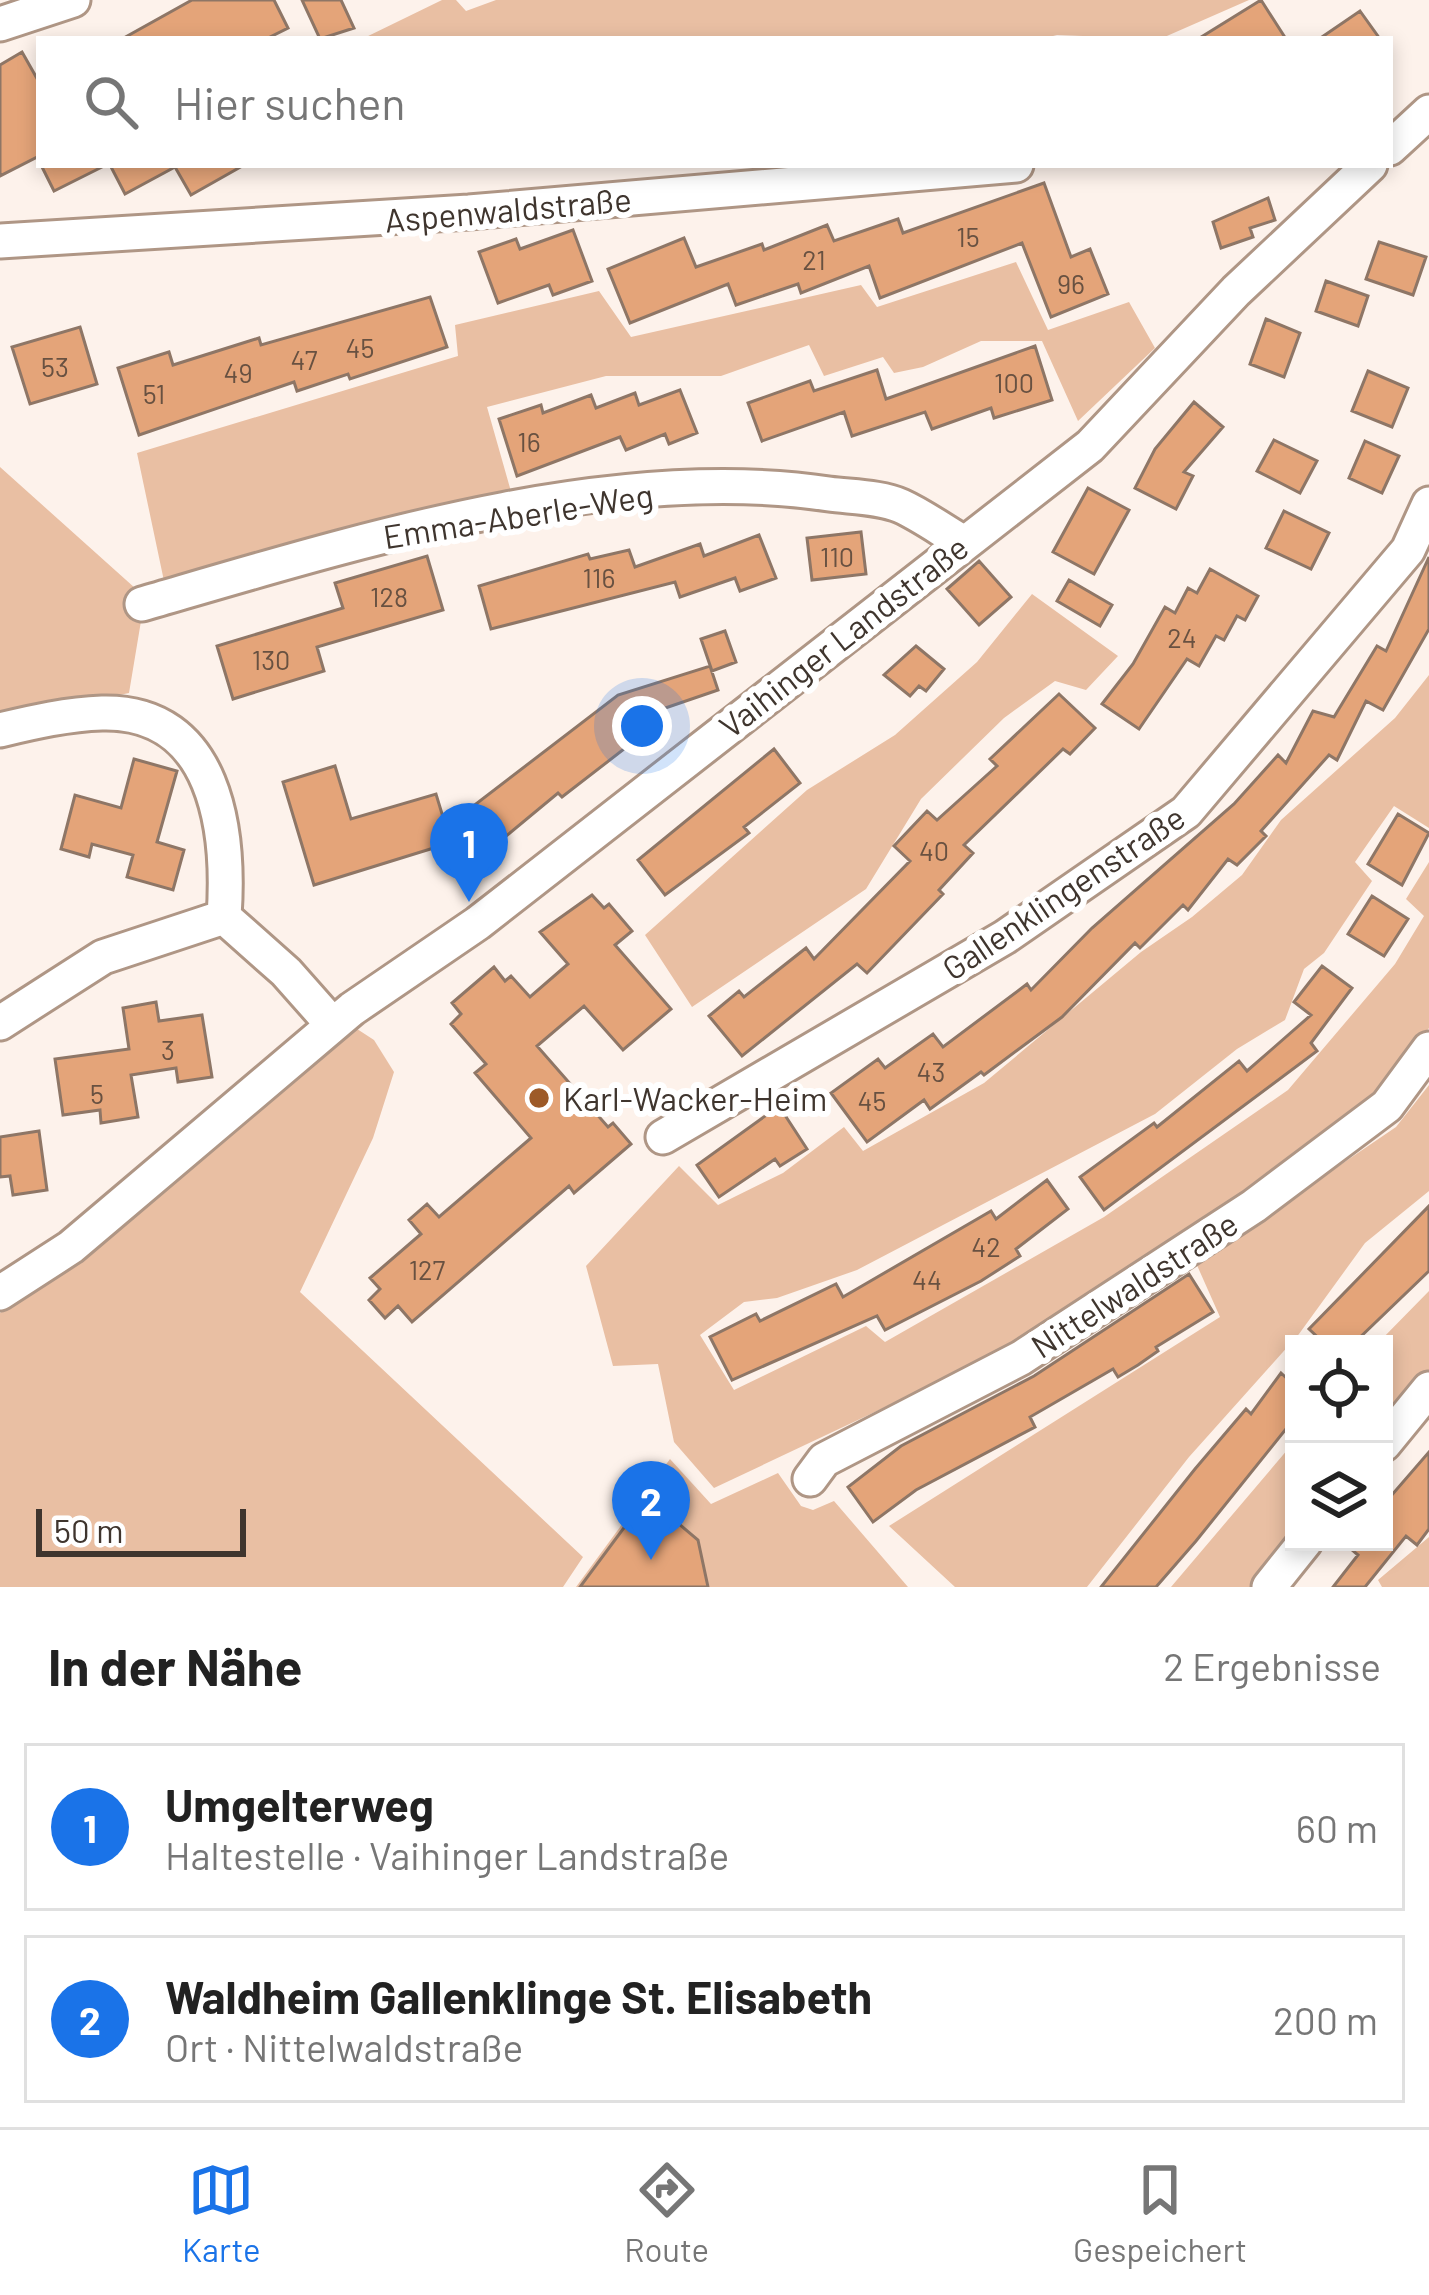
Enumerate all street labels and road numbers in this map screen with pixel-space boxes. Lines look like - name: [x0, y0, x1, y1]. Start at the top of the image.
- street label: Aspenwaldstraße: [383, 178, 633, 240]
- street label: Emma-Aberle-Weg: [380, 474, 656, 556]
- street label: Vaihinger Landstraße: [711, 526, 975, 746]
- street label: Gallenklingenstraße: [934, 796, 1192, 988]
- street label: Nittelwaldstraße: [1023, 1202, 1245, 1366]

